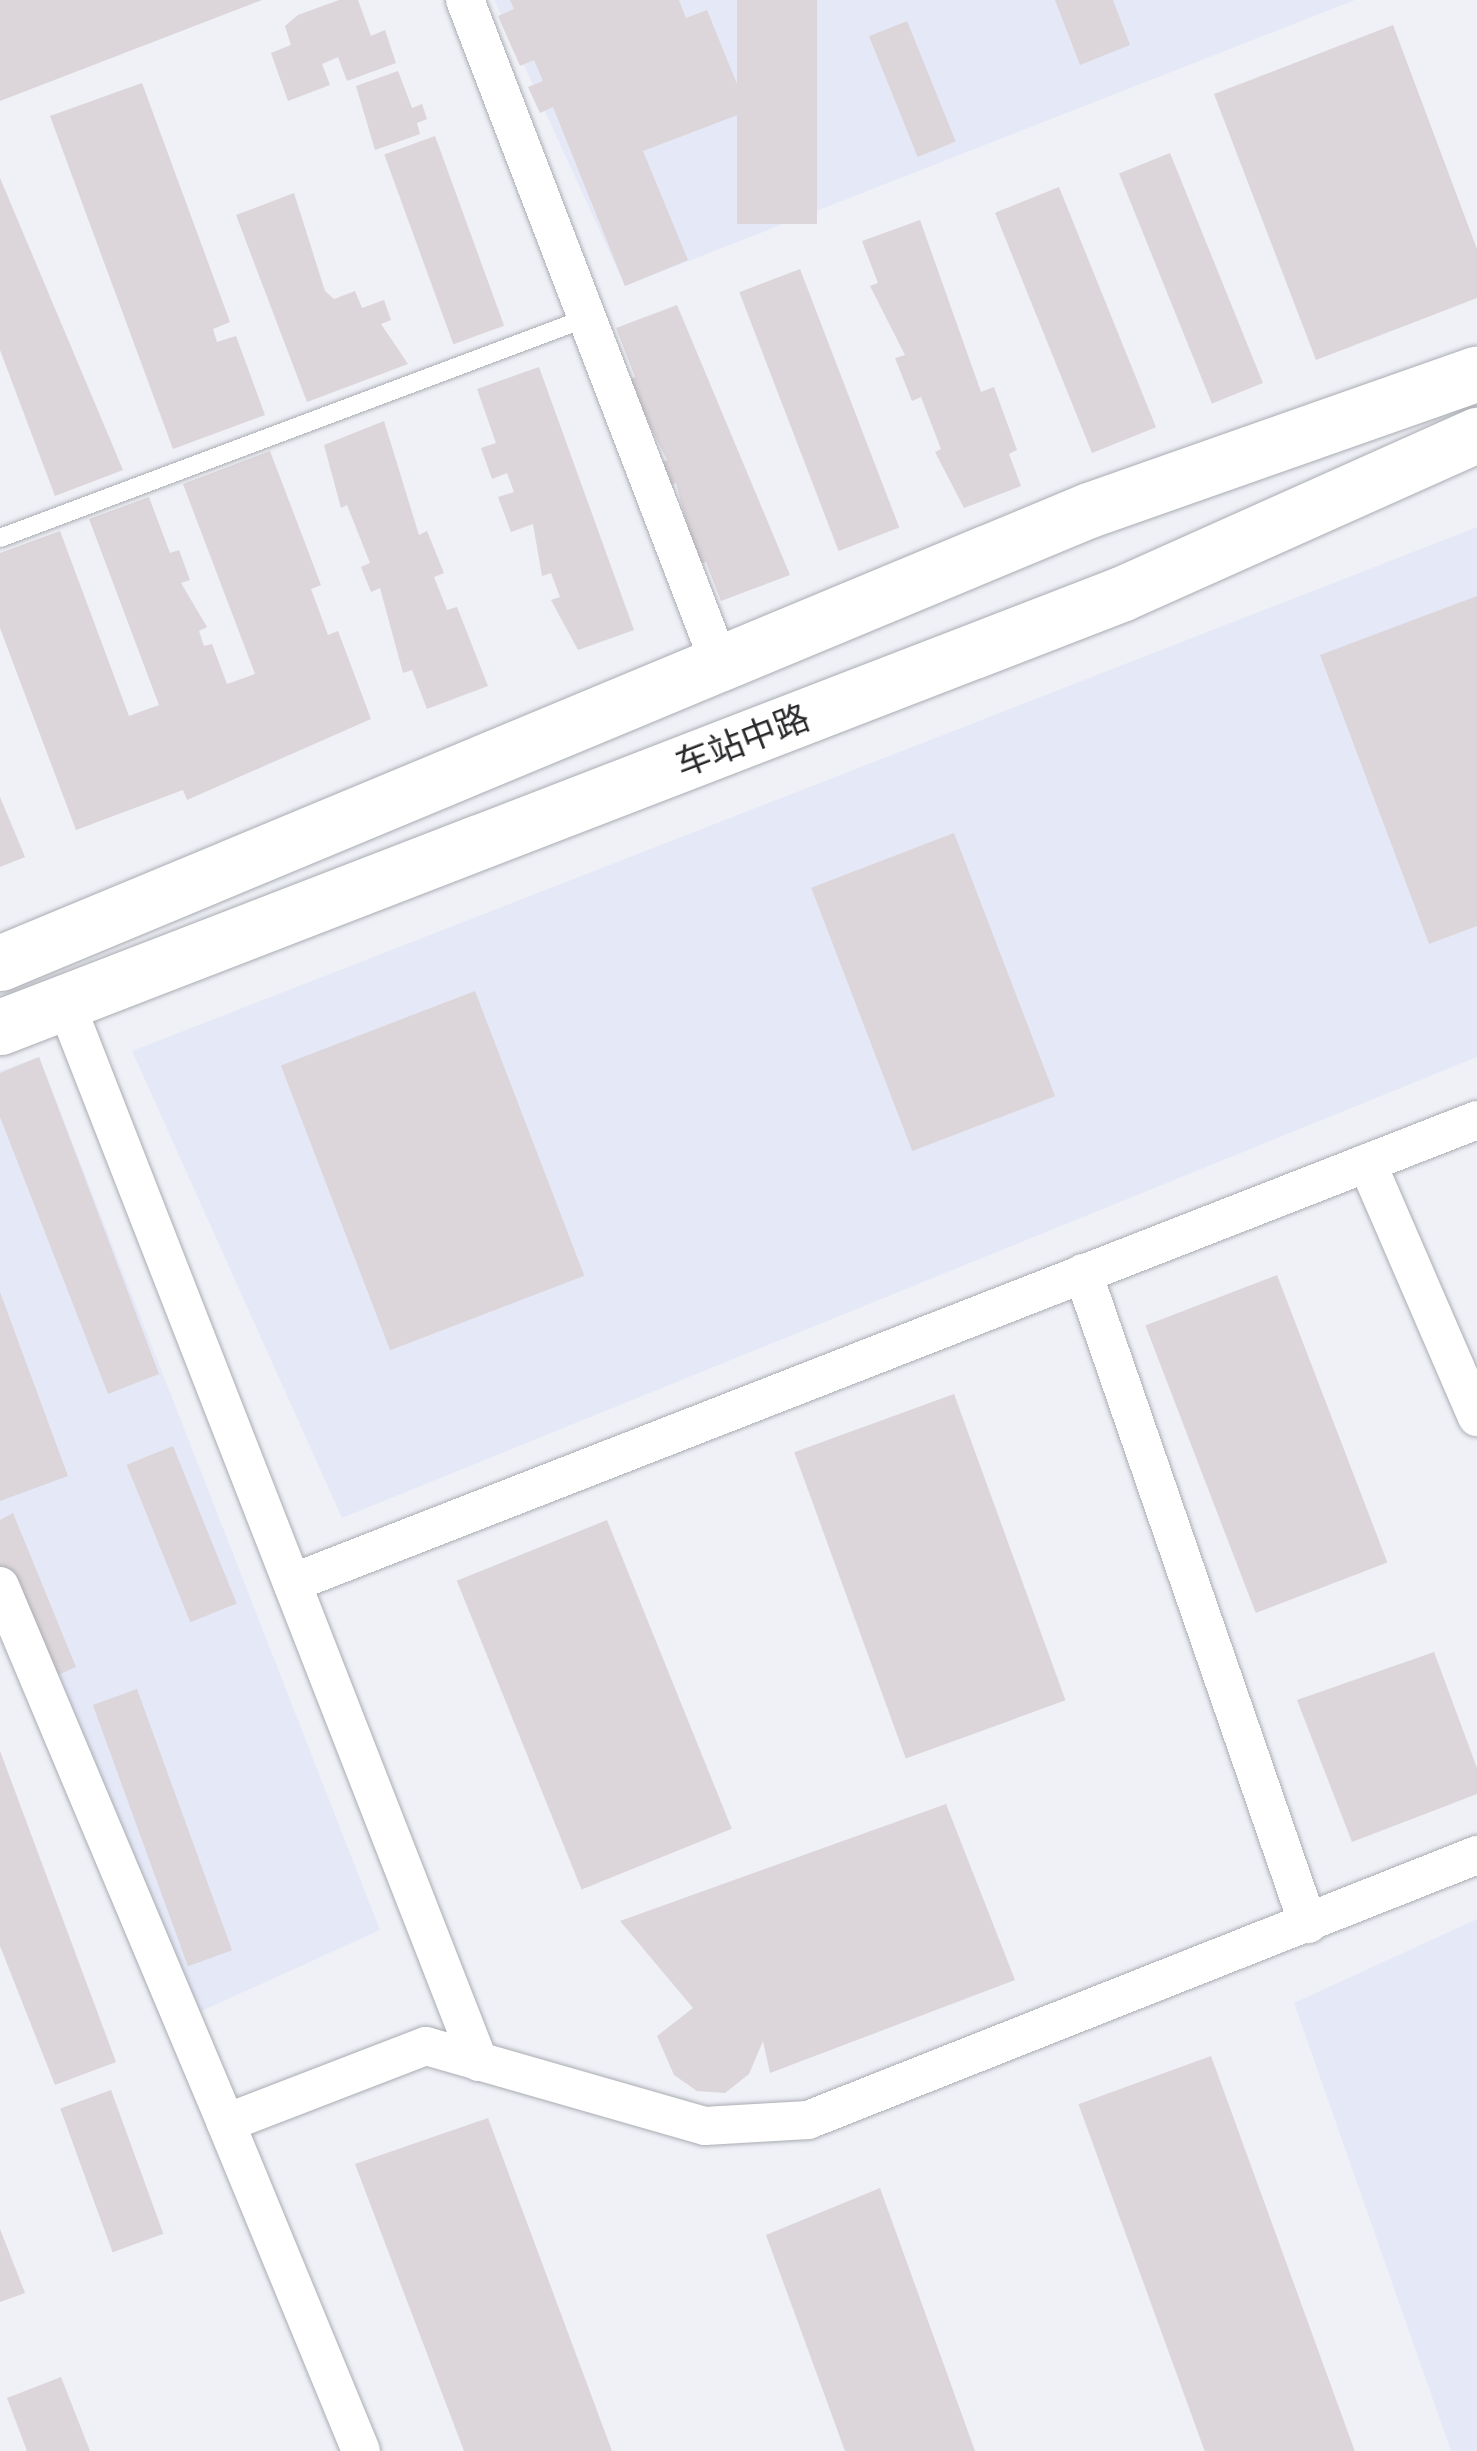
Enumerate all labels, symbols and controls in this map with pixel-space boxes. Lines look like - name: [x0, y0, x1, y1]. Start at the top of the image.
- street label: 车站中路: [669, 695, 815, 785]

